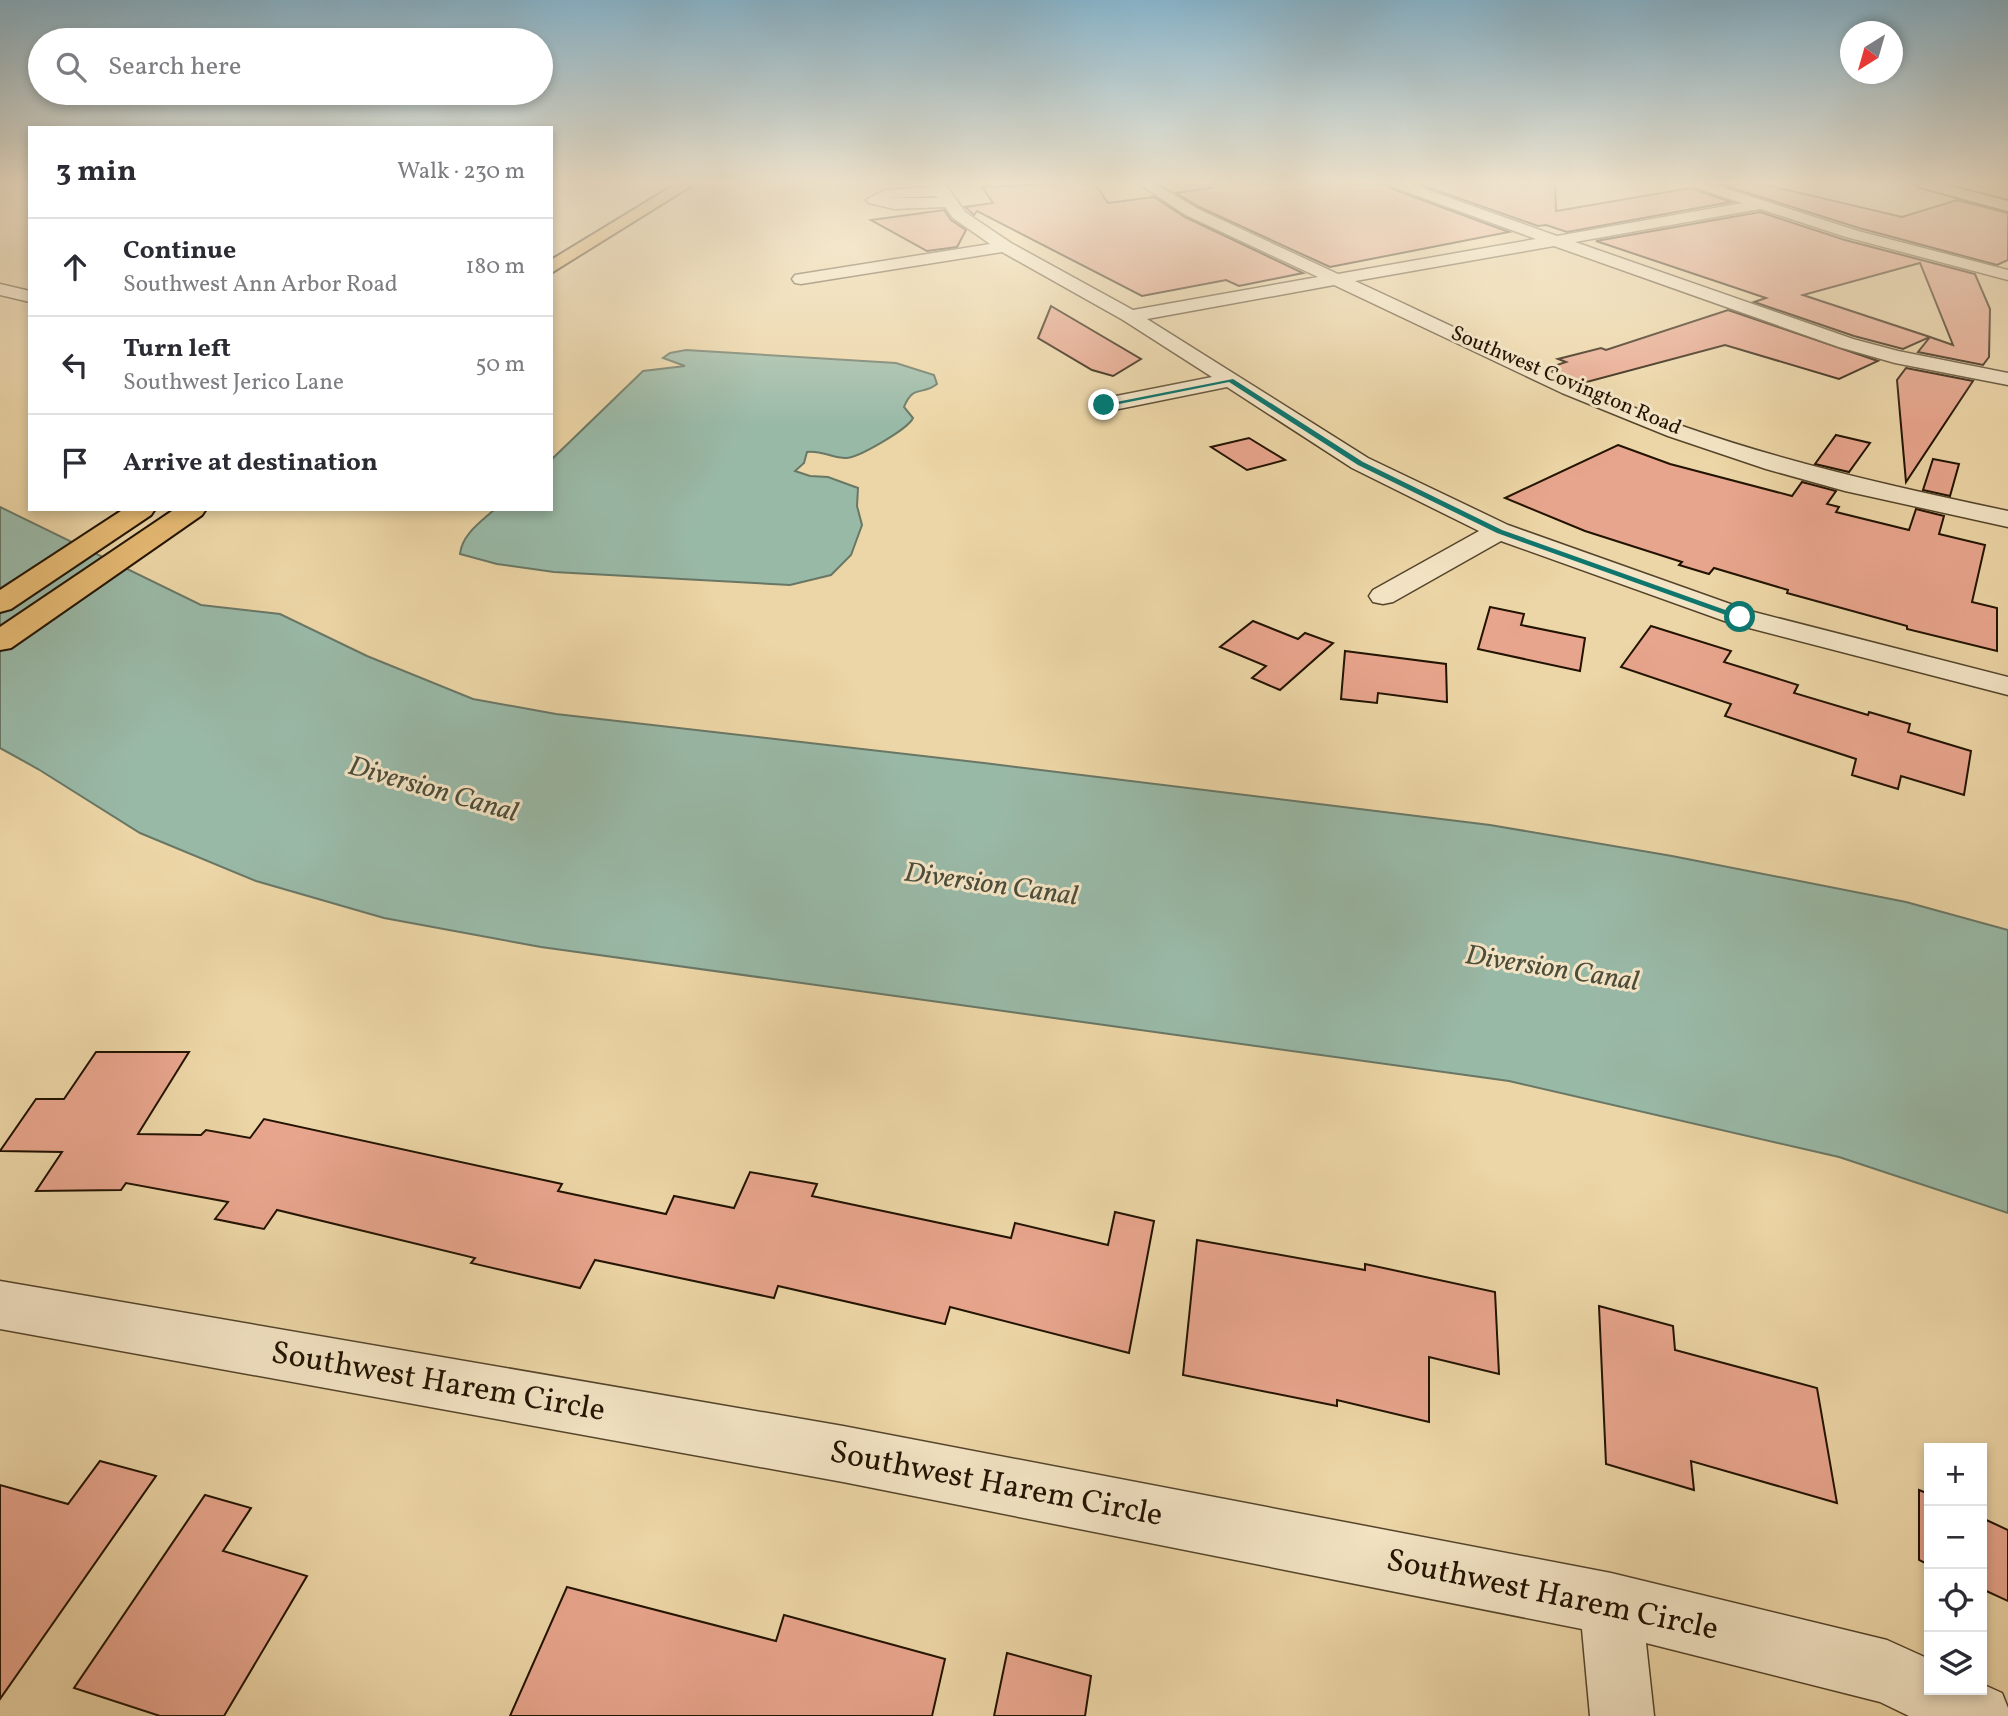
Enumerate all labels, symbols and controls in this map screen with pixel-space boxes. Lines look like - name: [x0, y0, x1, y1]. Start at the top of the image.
- north arrow: [1840, 21, 1903, 84]
- search box: [28, 28, 553, 105]
- icon: search: [52, 48, 90, 86]
- text: Search here: [108, 49, 241, 85]
- text: 3 min: [56, 151, 137, 193]
- text: Walk · 230 m: [397, 156, 525, 188]
- text: Continue: [123, 233, 236, 269]
- icon: ahead: [56, 248, 94, 286]
- text: 180 m: [466, 251, 525, 283]
- text: Southwest Ann Arbor Road: [123, 269, 398, 301]
- street label: Southwest Covington Road: [1446, 319, 1686, 443]
- text: Turn left: [123, 331, 231, 367]
- icon: left: [56, 346, 94, 384]
- text: 50 m: [476, 349, 525, 381]
- text: Southwest Jerico Lane: [123, 367, 344, 399]
- route end: [1088, 389, 1119, 420]
- icon: arrive: [56, 444, 94, 482]
- text: Arrive at destination: [123, 445, 378, 481]
- route start: [1724, 601, 1755, 632]
- water label: Diversion Canal: [343, 747, 523, 833]
- water label: Diversion Canal: [902, 854, 1080, 916]
- water label: Diversion Canal: [1462, 936, 1642, 1002]
- street label: Southwest Harem Circle: [268, 1332, 608, 1434]
- street label: Southwest Harem Circle: [826, 1431, 1166, 1539]
- map controls: [1924, 1443, 1987, 1695]
- button: +: [1924, 1443, 1987, 1506]
- button: −: [1924, 1506, 1987, 1569]
- street label: Southwest Harem Circle: [1382, 1539, 1722, 1653]
- button: locate: [1924, 1569, 1987, 1632]
- button: layers: [1924, 1632, 1987, 1695]

